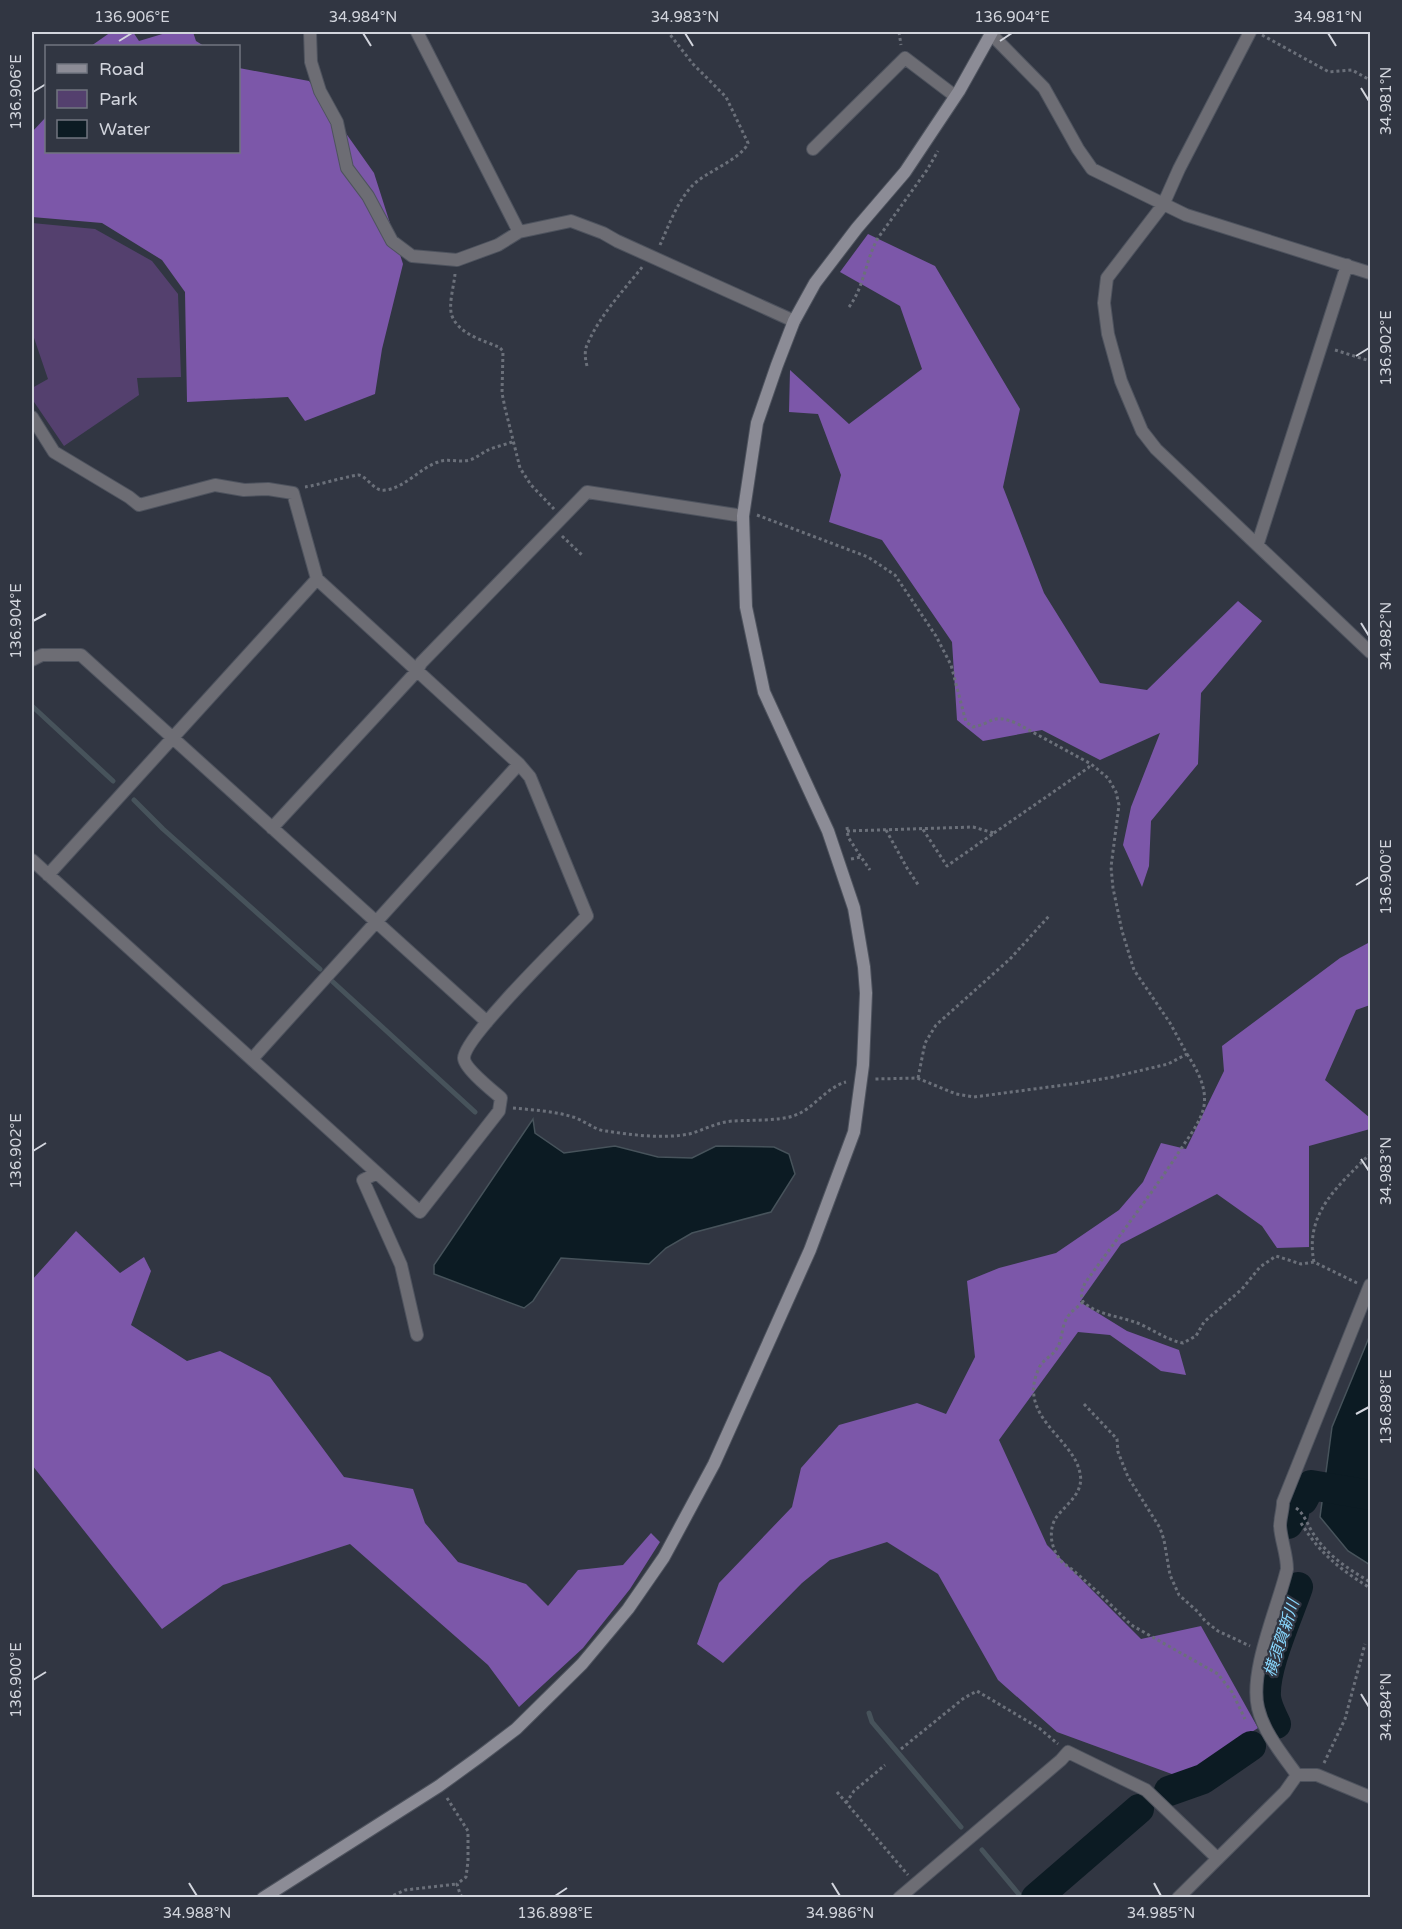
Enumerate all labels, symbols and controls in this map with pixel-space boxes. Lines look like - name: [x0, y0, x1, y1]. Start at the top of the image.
- text: 136.906°E: [94, 8, 170, 26]
- text: 34.984°N: [329, 8, 397, 26]
- text: 34.983°N: [651, 8, 719, 26]
- text: 136.904°E: [974, 8, 1050, 26]
- text: 34.981°N: [1294, 8, 1362, 26]
- legend: [45, 45, 240, 153]
- text: 136.906°E: [7, 54, 25, 130]
- text: Road: [99, 58, 144, 80]
- text: 34.981°N: [1377, 67, 1395, 135]
- text: Park: [99, 88, 138, 110]
- text: Water: [99, 118, 150, 140]
- text: 136.902°E: [1377, 310, 1395, 386]
- text: 136.904°E: [7, 583, 25, 659]
- text: 34.982°N: [1377, 602, 1395, 670]
- text: 136.900°E: [1377, 839, 1395, 915]
- text: 136.902°E: [7, 1113, 25, 1189]
- text: 34.983°N: [1377, 1137, 1395, 1205]
- text: 136.898°E: [1377, 1369, 1395, 1445]
- water label: 横須賀新川: [1260, 1595, 1304, 1679]
- text: 136.900°E: [7, 1642, 25, 1718]
- text: 34.984°N: [1377, 1673, 1395, 1741]
- text: 34.988°N: [163, 1904, 231, 1922]
- text: 136.898°E: [517, 1904, 593, 1922]
- text: 34.986°N: [806, 1904, 874, 1922]
- text: 34.985°N: [1127, 1904, 1195, 1922]

